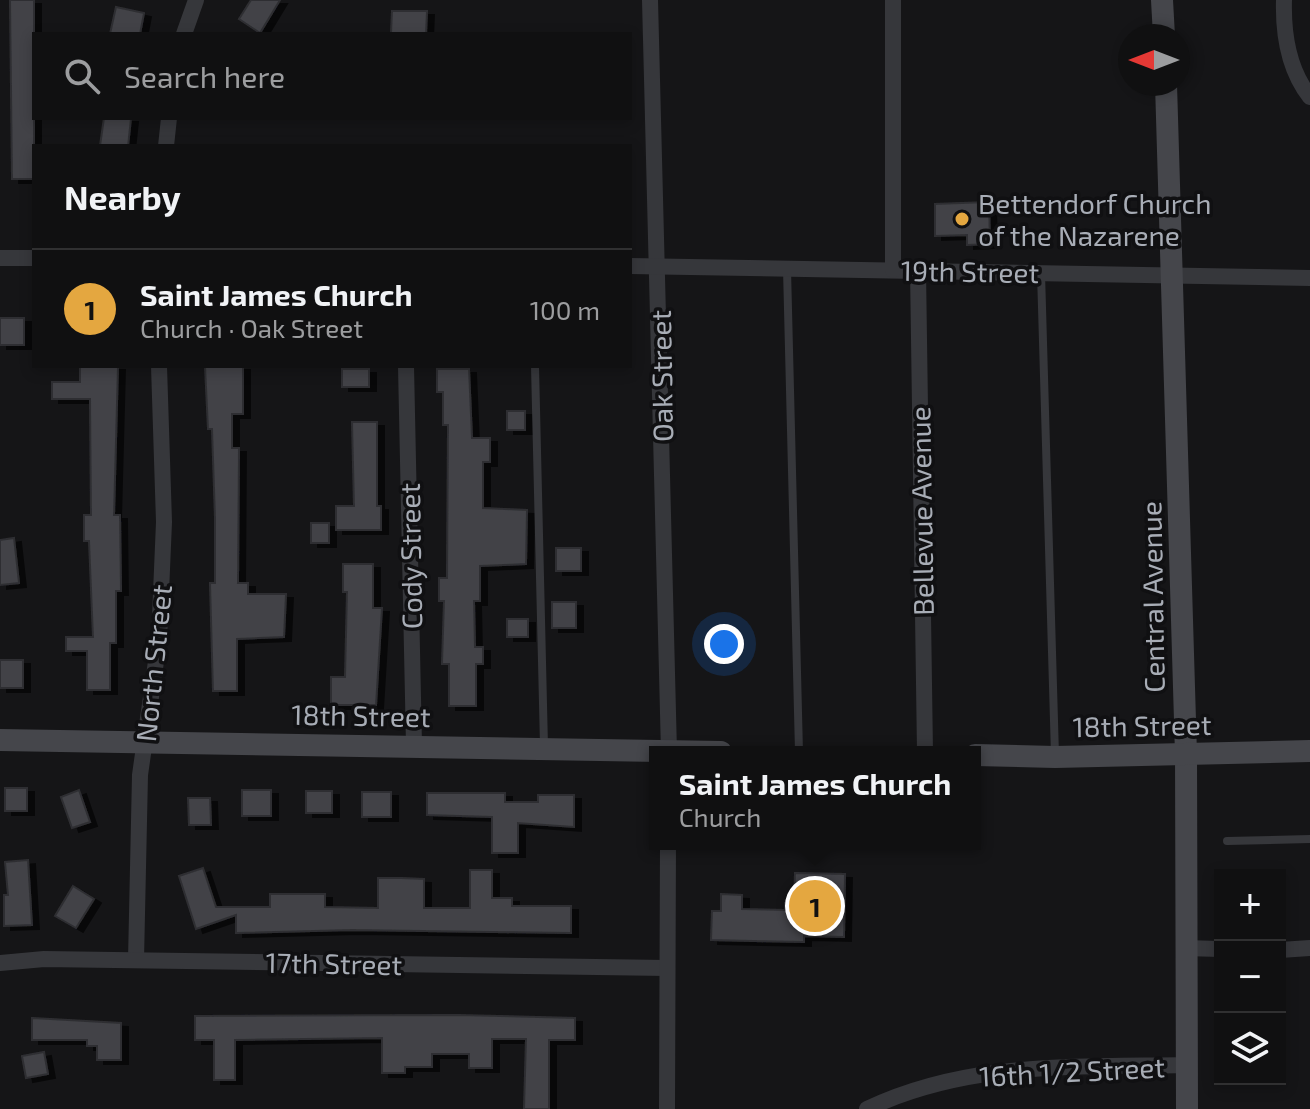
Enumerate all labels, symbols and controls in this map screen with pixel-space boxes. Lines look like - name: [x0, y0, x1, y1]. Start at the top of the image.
- north arrow: [1118, 24, 1190, 96]
- search box: [32, 32, 632, 120]
- icon: search: [60, 54, 104, 98]
- text: Search here: [124, 58, 285, 94]
- text: Nearby: [64, 176, 181, 217]
- place label: Bettendorf Church of the Nazarene: [978, 186, 1212, 252]
- marker: Bettendorf Church of the Nazarene: [953, 210, 971, 228]
- street label: 19th Street: [901, 253, 1039, 289]
- text: Saint James Church: [140, 276, 413, 312]
- text: 1: [84, 294, 96, 325]
- text: 100 m: [530, 294, 600, 325]
- street label: Oak Street: [643, 310, 679, 442]
- text: Church · Oak Street: [140, 312, 363, 343]
- street label: Bellevue Avenue: [902, 406, 940, 616]
- street label: Cody Street: [392, 483, 428, 629]
- street label: Central Avenue: [1133, 501, 1171, 693]
- street label: North Street: [128, 583, 178, 743]
- your location: [704, 624, 744, 664]
- street label: 18th Street: [291, 697, 431, 733]
- street label: 18th Street: [1072, 707, 1212, 743]
- popup: [649, 746, 981, 850]
- text: Saint James Church: [679, 765, 951, 801]
- text: Church: [679, 801, 761, 832]
- map controls: [1214, 869, 1286, 1085]
- button: +: [1214, 869, 1286, 941]
- pin: 1: [789, 876, 841, 936]
- button: −: [1214, 941, 1286, 1013]
- street label: 17th Street: [265, 945, 403, 981]
- button: layers: [1214, 1013, 1286, 1085]
- street label: 16th 1/2 Street: [978, 1049, 1166, 1093]

